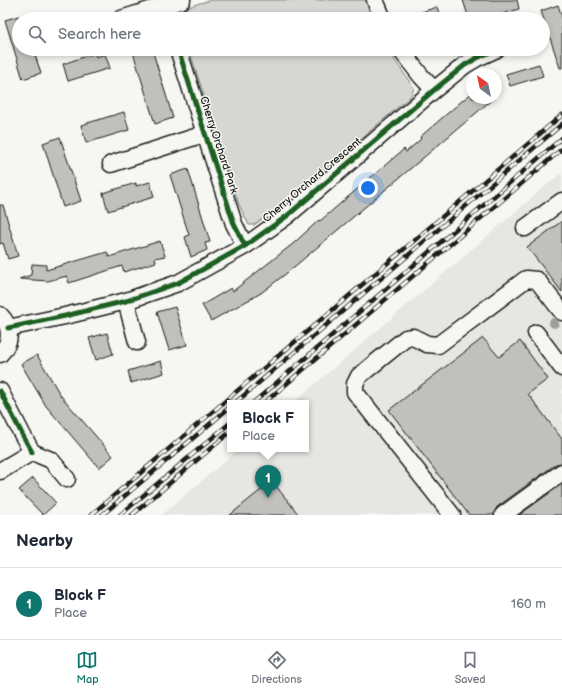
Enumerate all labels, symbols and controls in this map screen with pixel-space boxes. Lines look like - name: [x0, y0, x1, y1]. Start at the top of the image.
- search box: [12, 12, 550, 56]
- icon: search: [26, 23, 48, 45]
- text: Search here: [58, 25, 141, 44]
- north arrow: [466, 68, 502, 104]
- street label: Cherry Orchard Park: [197, 95, 241, 196]
- street label: Cherry Orchard Crescent: [260, 134, 365, 225]
- your location: [358, 178, 378, 198]
- popup: [227, 400, 309, 452]
- text: Block F: [242, 409, 294, 428]
- text: Place: [242, 428, 275, 444]
- pin: 1: [255, 465, 281, 498]
- text: Nearby: [16, 531, 73, 551]
- text: Block F: [54, 586, 106, 605]
- text: 1: [26, 596, 32, 612]
- text: 160 m: [511, 596, 546, 612]
- text: Place: [54, 605, 87, 621]
- tab: Map: [76, 649, 99, 686]
- tab: Directions: [251, 649, 302, 686]
- tab: Saved: [455, 649, 486, 686]

